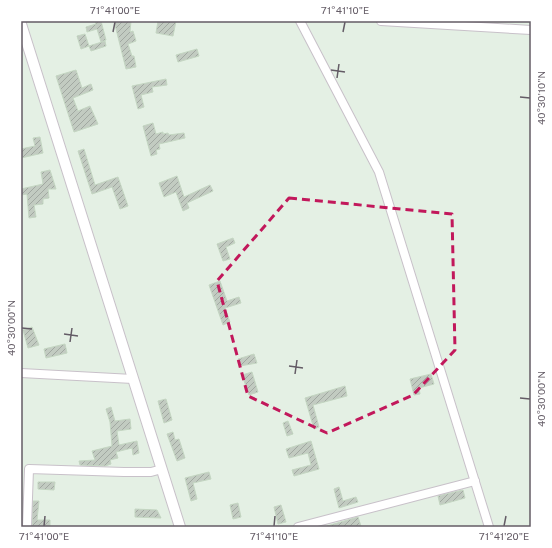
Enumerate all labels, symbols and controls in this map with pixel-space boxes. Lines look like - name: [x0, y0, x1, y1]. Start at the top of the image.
- text: 71°41'00"E: [90, 4, 140, 16]
- text: 71°41'10"E: [321, 4, 369, 16]
- text: 40°30'10"N: [535, 71, 547, 125]
- text: 40°30'00"N: [5, 300, 17, 356]
- text: 40°30'00"N: [535, 371, 547, 427]
- text: 71°41'00"E: [19, 530, 69, 542]
- text: 71°41'10"E: [250, 530, 298, 542]
- text: 71°41'20"E: [479, 530, 529, 542]

